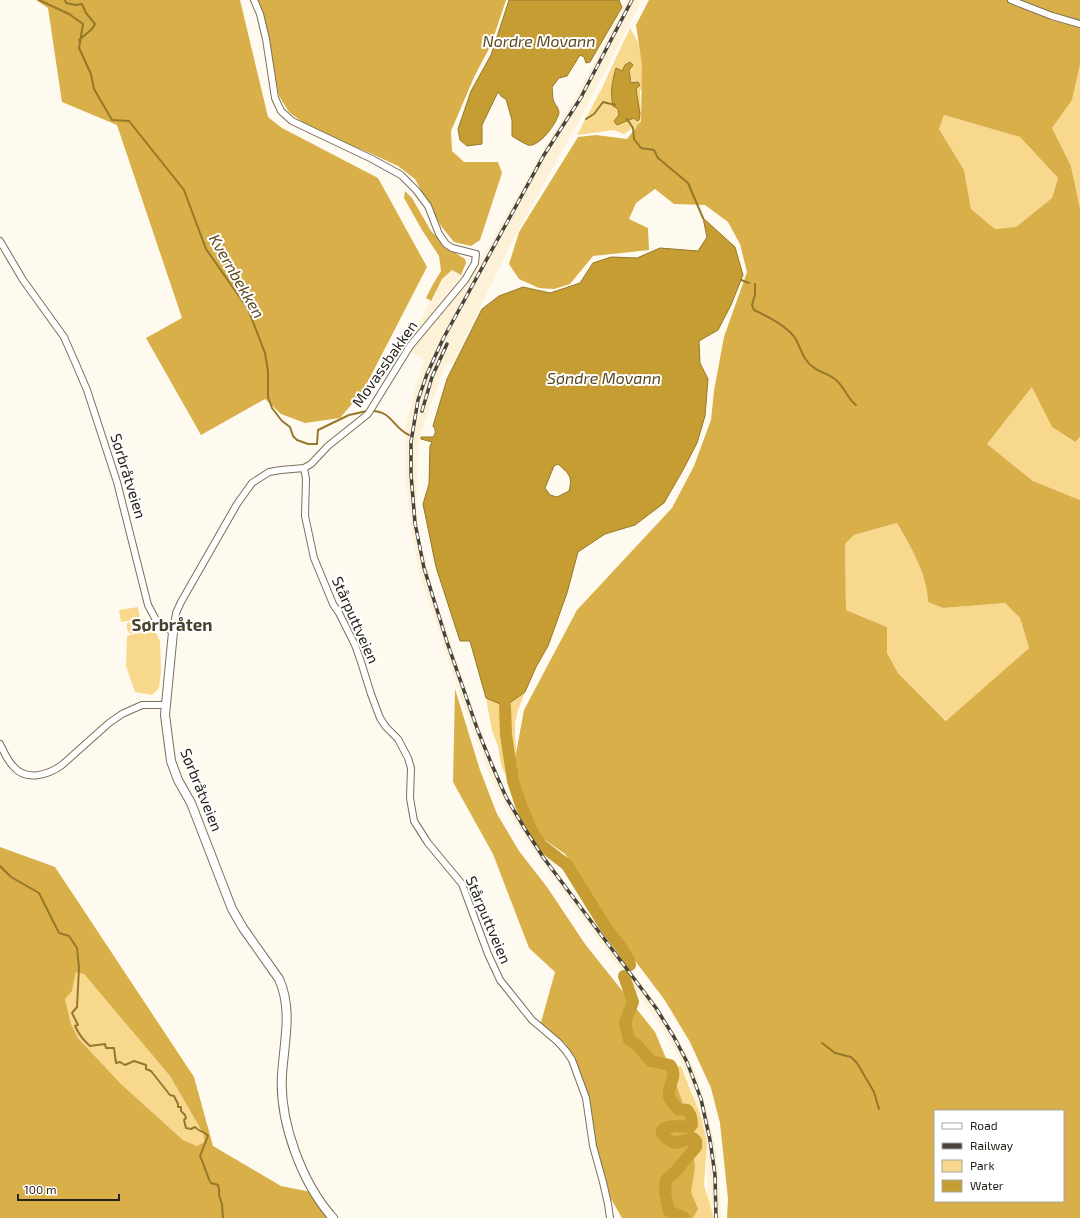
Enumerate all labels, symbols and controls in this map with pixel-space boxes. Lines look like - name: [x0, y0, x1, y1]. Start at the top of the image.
- water label: Nordre Movann: [482, 31, 596, 50]
- water label: Kvernbekken: [206, 230, 269, 321]
- street label: Movassbakken: [348, 317, 421, 410]
- water label: Søndre Movann: [547, 368, 661, 387]
- street label: Sørbråtveien: [108, 431, 150, 520]
- street label: Stårputtveien: [329, 573, 383, 666]
- district label: Sørbråten: [131, 614, 213, 634]
- street label: Sørbråtveien: [177, 746, 227, 834]
- street label: Stårputtveien: [462, 873, 515, 966]
- legend: [934, 1110, 1064, 1202]
- text: Road: [970, 1118, 998, 1132]
- text: Railway: [970, 1138, 1014, 1152]
- text: Park: [970, 1158, 995, 1172]
- scale bar: [18, 1176, 119, 1202]
- text: Water: [970, 1178, 1004, 1192]
- text: 100 m: [24, 1182, 56, 1196]

